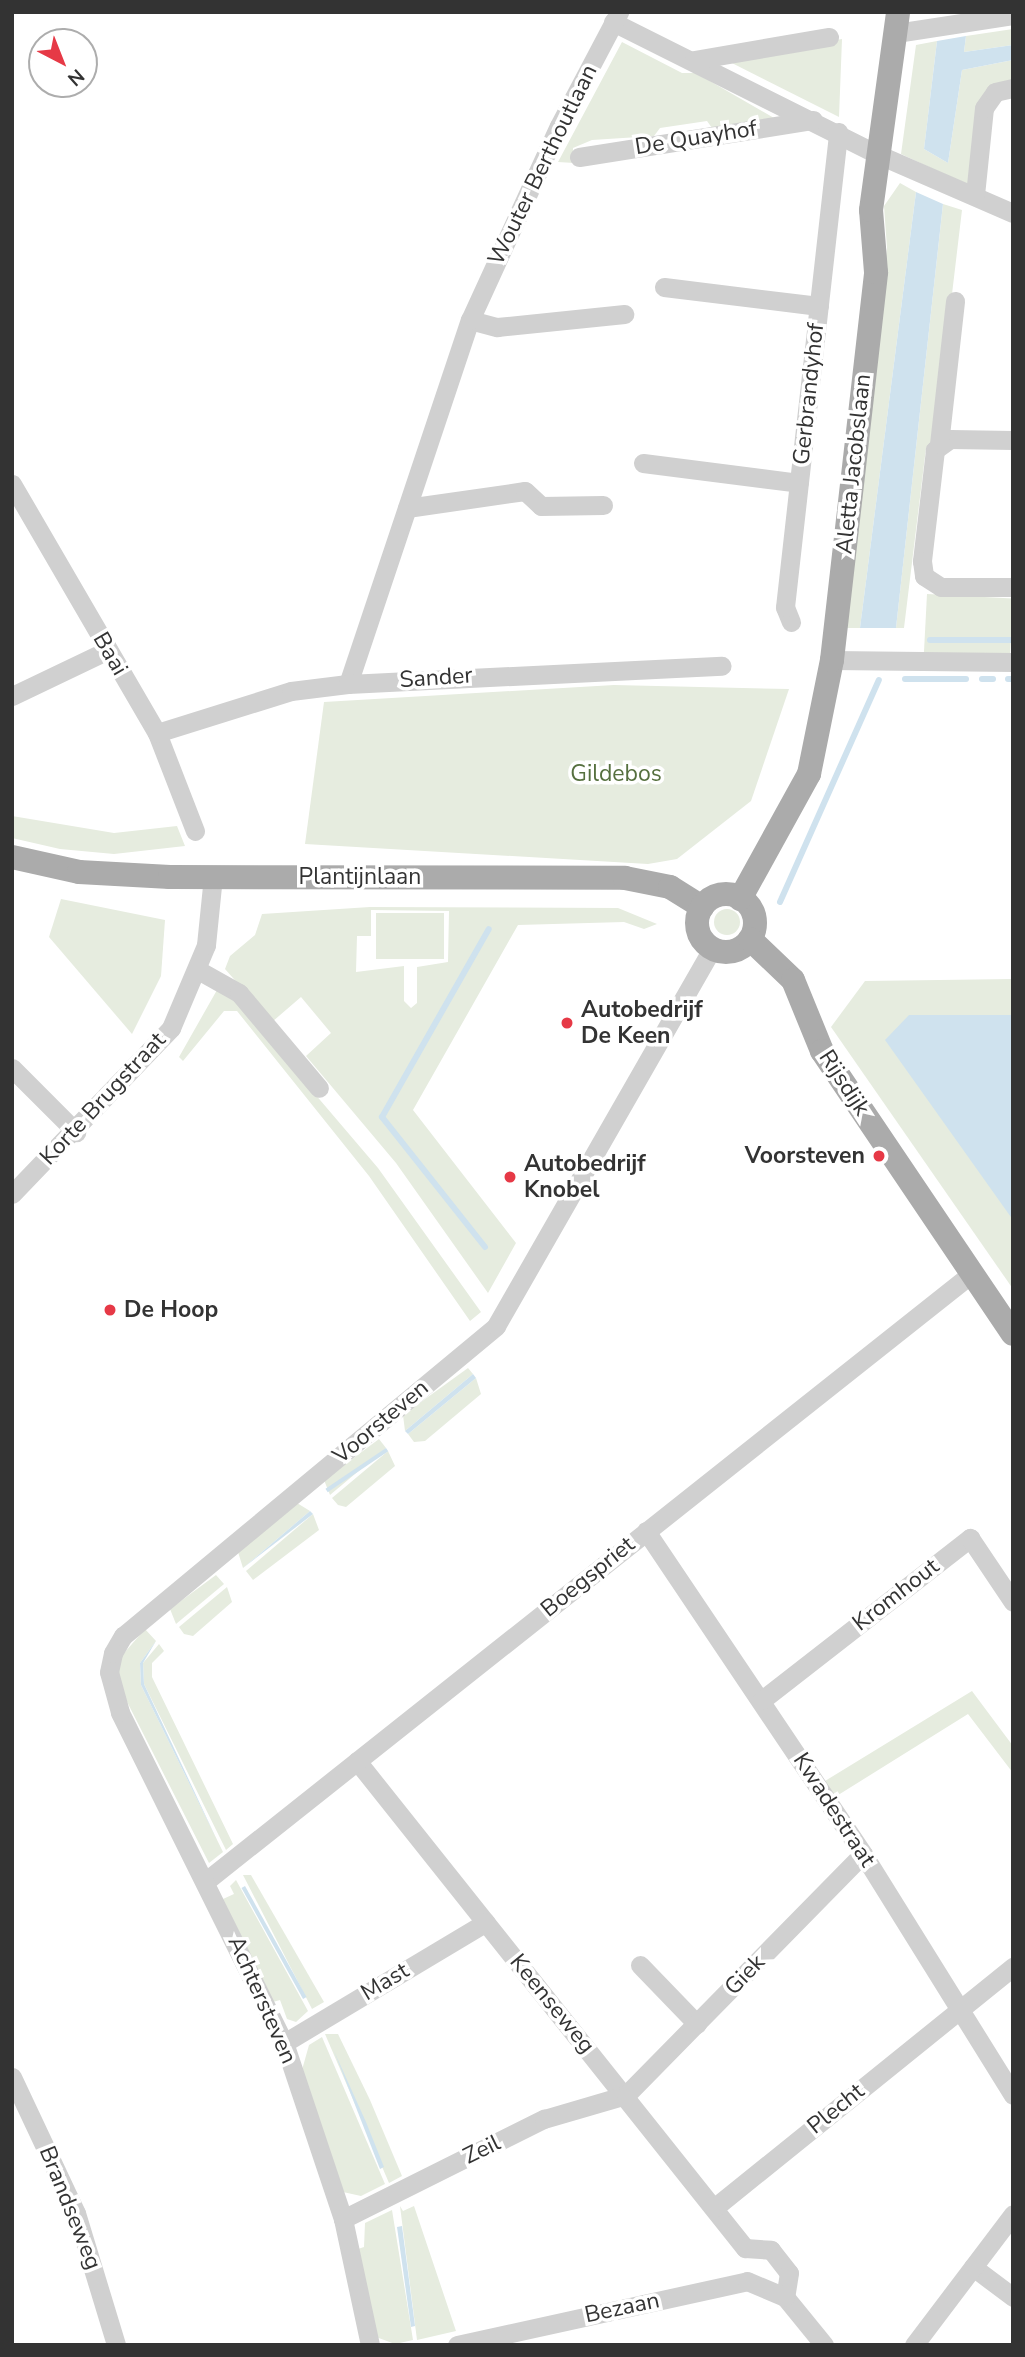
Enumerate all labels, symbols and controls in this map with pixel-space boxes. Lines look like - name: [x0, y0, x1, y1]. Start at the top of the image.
- north arrow: [28, 28, 98, 98]
- street label: Wouter Berthoutlaan: [482, 60, 604, 270]
- text: N: [62, 63, 90, 92]
- street label: De Quayhof: [633, 115, 759, 161]
- street label: Gerbrandyhof: [788, 322, 830, 466]
- street label: Aletta Jacobslaan: [831, 372, 877, 556]
- street label: Baai: [87, 628, 133, 680]
- street label: Sander: [398, 662, 474, 694]
- park label: Gildebos: [570, 760, 662, 788]
- street label: Plantijnlaan: [299, 863, 421, 891]
- place label: Autobedrijf De Keen: [581, 996, 703, 1050]
- marker: Autobedrijf De Keen: [559, 1015, 575, 1031]
- street label: Korte Brugstraat: [34, 1027, 172, 1171]
- street label: Rijsdijk: [813, 1045, 875, 1121]
- place label: Voorsteven: [745, 1142, 865, 1170]
- marker: Voorsteven: [871, 1148, 887, 1164]
- place label: Autobedrijf Knobel: [524, 1150, 646, 1204]
- marker: Autobedrijf Knobel: [502, 1169, 518, 1185]
- place label: De Hoop: [124, 1296, 218, 1324]
- marker: De Hoop: [102, 1302, 118, 1318]
- street label: Voorsteven: [328, 1374, 434, 1470]
- street label: Boegspriet: [536, 1531, 640, 1623]
- street label: Kromhout: [847, 1553, 945, 1637]
- street label: Kwadestraat: [787, 1748, 881, 1872]
- street label: Achtersteven: [222, 1932, 302, 2068]
- street label: Keenseweg: [504, 1949, 600, 2059]
- street label: Giek: [719, 1949, 771, 2001]
- street label: Mast: [356, 1957, 414, 2007]
- street label: Plecht: [802, 2078, 870, 2140]
- street label: Zeil: [459, 2129, 505, 2171]
- street label: Brandseweg: [33, 2142, 107, 2274]
- street label: Bezaan: [582, 2287, 662, 2329]

